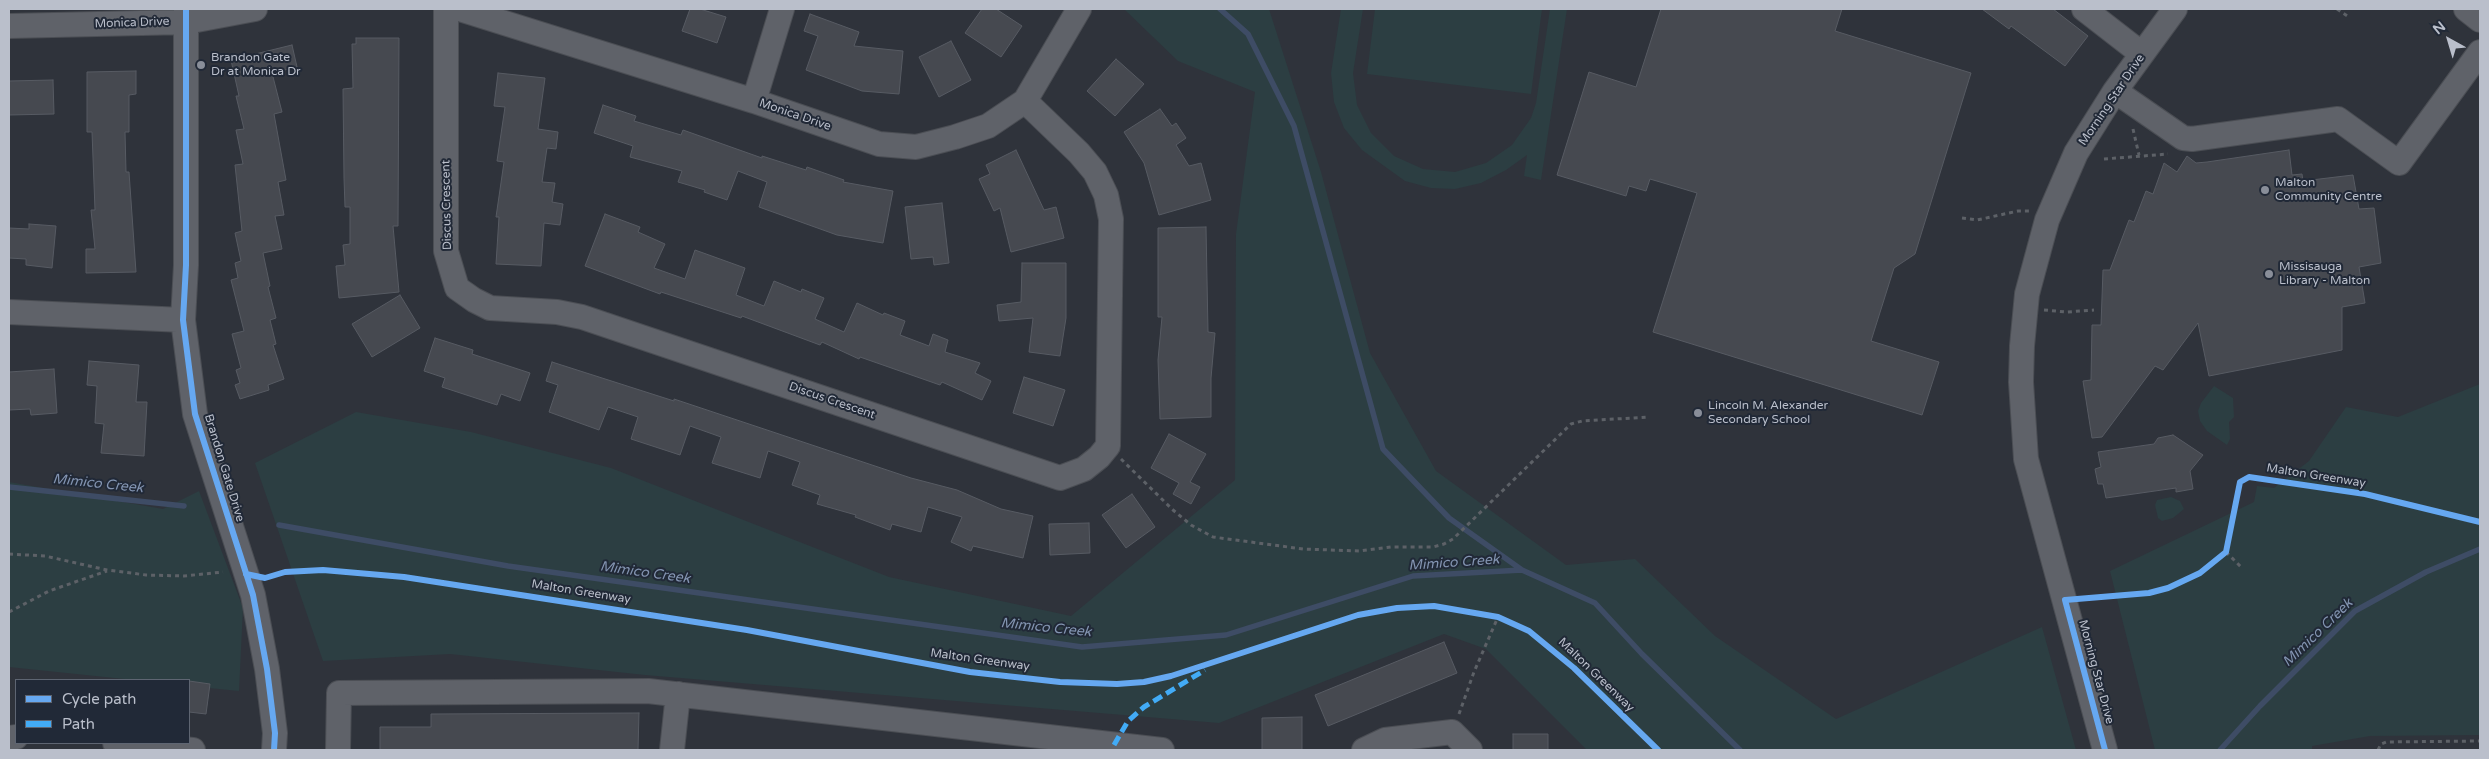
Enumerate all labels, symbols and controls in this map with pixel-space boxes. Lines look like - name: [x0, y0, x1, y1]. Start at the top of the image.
- street label: Monica Drive: [94, 14, 170, 32]
- north arrow: [2424, 15, 2474, 65]
- text: N: [2430, 18, 2449, 38]
- place label: Brandon Gate Dr at Monica Dr: [211, 51, 301, 79]
- street label: Morning Star Drive: [2076, 51, 2148, 149]
- marker: Brandon Gate Dr at Monica Dr: [195, 59, 207, 71]
- street label: Monica Drive: [757, 96, 833, 134]
- street label: Discus Crescent: [439, 160, 455, 250]
- place label: Malton Community Centre: [2275, 176, 2382, 204]
- marker: Malton Community Centre: [2259, 184, 2271, 196]
- place label: Missisauga Library - Malton: [2279, 260, 2370, 288]
- marker: Missisauga Library - Malton: [2263, 268, 2275, 280]
- street label: Discus Crescent: [787, 379, 877, 423]
- place label: Lincoln M. Alexander Secondary School: [1708, 399, 1828, 427]
- marker: Lincoln M. Alexander Secondary School: [1692, 407, 1704, 419]
- street label: Brandon Gate Drive: [201, 412, 247, 524]
- street label: Malton Greenway: [2265, 461, 2367, 491]
- water label: Mimico Creek: [52, 471, 144, 497]
- water label: Mimico Creek: [1408, 551, 1500, 575]
- water label: Mimico Creek: [599, 558, 691, 588]
- street label: Malton Greenway: [530, 577, 632, 607]
- water label: Mimico Creek: [2279, 595, 2357, 671]
- water label: Mimico Creek: [1000, 615, 1092, 641]
- street label: Morning Star Drive: [2075, 618, 2117, 726]
- street label: Malton Greenway: [1555, 635, 1637, 715]
- street label: Malton Greenway: [929, 646, 1031, 674]
- legend: [15, 679, 190, 744]
- text: Cycle path: [62, 690, 136, 708]
- text: Path: [62, 715, 95, 733]

